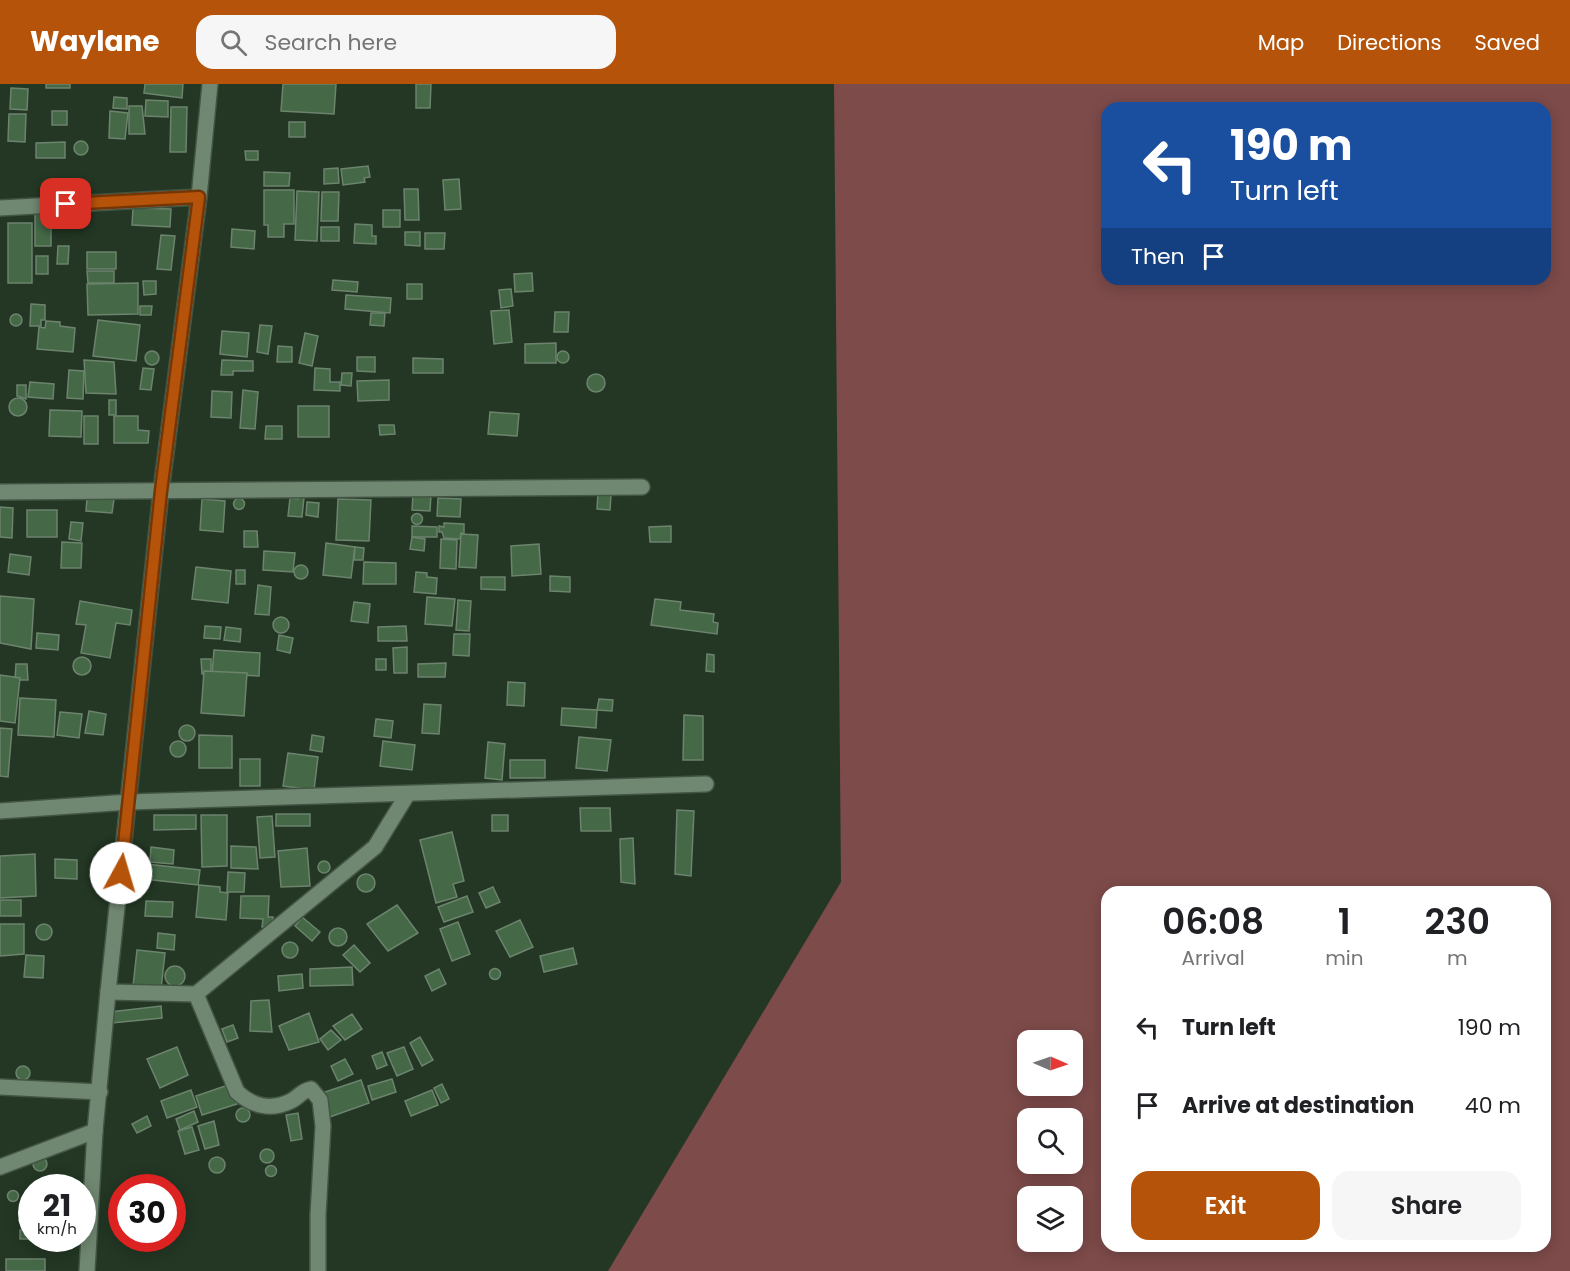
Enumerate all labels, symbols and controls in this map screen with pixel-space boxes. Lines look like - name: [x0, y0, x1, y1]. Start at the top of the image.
- search box: [196, 15, 616, 69]
- text: Waylane: [30, 22, 160, 61]
- icon: search: [217, 26, 250, 59]
- text: Search here: [265, 27, 397, 58]
- text: Map: [1258, 28, 1304, 57]
- text: Directions: [1337, 28, 1441, 57]
- text: Saved: [1474, 28, 1540, 57]
- text: 190 m: [1230, 116, 1352, 175]
- icon: left: [1131, 126, 1209, 204]
- text: Turn left: [1230, 172, 1339, 209]
- pin: [40, 178, 91, 229]
- icon: arrive: [49, 187, 82, 220]
- icon: arrive: [1197, 240, 1230, 273]
- text: Then: [1131, 241, 1185, 272]
- position arrow: [89, 841, 153, 905]
- text: 06:08: [1162, 896, 1264, 947]
- text: 1: [1338, 896, 1351, 947]
- text: 230: [1425, 896, 1490, 947]
- text: Arrival: [1182, 944, 1245, 972]
- text: min: [1325, 944, 1364, 972]
- text: m: [1447, 944, 1468, 972]
- icon: left: [1131, 1011, 1164, 1044]
- text: Turn left: [1182, 1012, 1276, 1043]
- text: 190 m: [1458, 1012, 1521, 1043]
- north arrow: [1017, 1030, 1083, 1096]
- map controls: [1017, 1030, 1083, 1252]
- icon: arrive: [1131, 1089, 1164, 1122]
- text: Arrive at destination: [1182, 1090, 1414, 1121]
- text: 40 m: [1465, 1090, 1521, 1121]
- button: search: [1017, 1108, 1083, 1174]
- button: Exit: [1131, 1171, 1320, 1240]
- button: Share: [1332, 1171, 1521, 1240]
- speed limit sign: 30: [108, 1174, 186, 1252]
- text: 21: [43, 1184, 71, 1227]
- button: layers: [1017, 1186, 1083, 1252]
- text: km/h: [37, 1218, 77, 1239]

